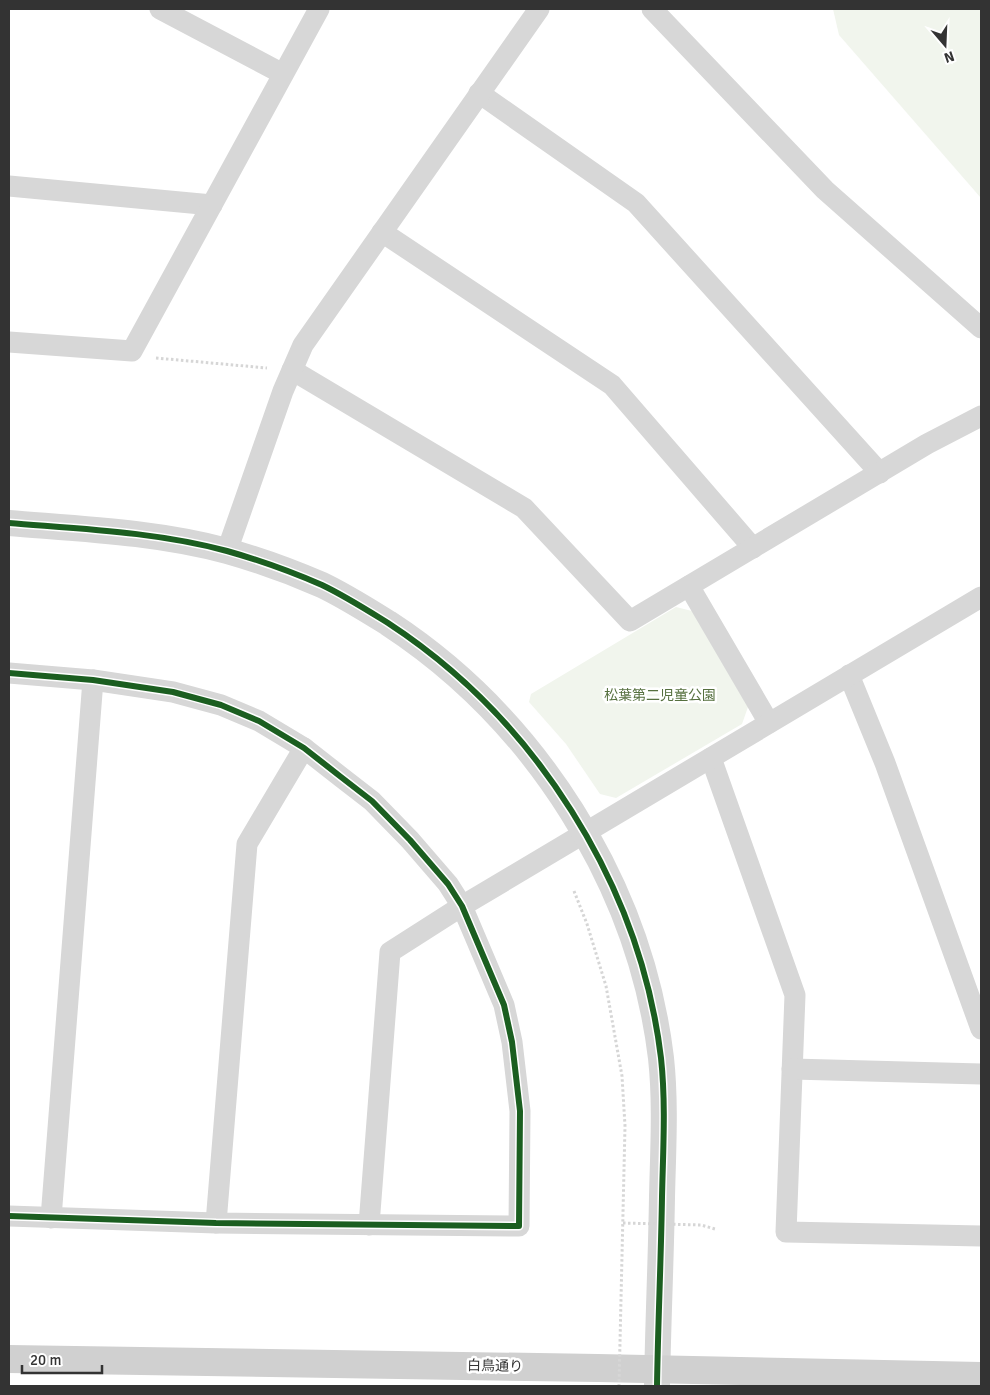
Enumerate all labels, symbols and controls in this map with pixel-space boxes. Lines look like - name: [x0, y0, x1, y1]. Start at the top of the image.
- north arrow: [920, 20, 970, 70]
- text: N: [942, 47, 956, 66]
- park label: 松葉第二児童公園: [604, 687, 716, 704]
- scale bar: [22, 1342, 102, 1374]
- text: 20 m: [30, 1351, 61, 1369]
- street label: 白鳥通り: [467, 1357, 523, 1375]

